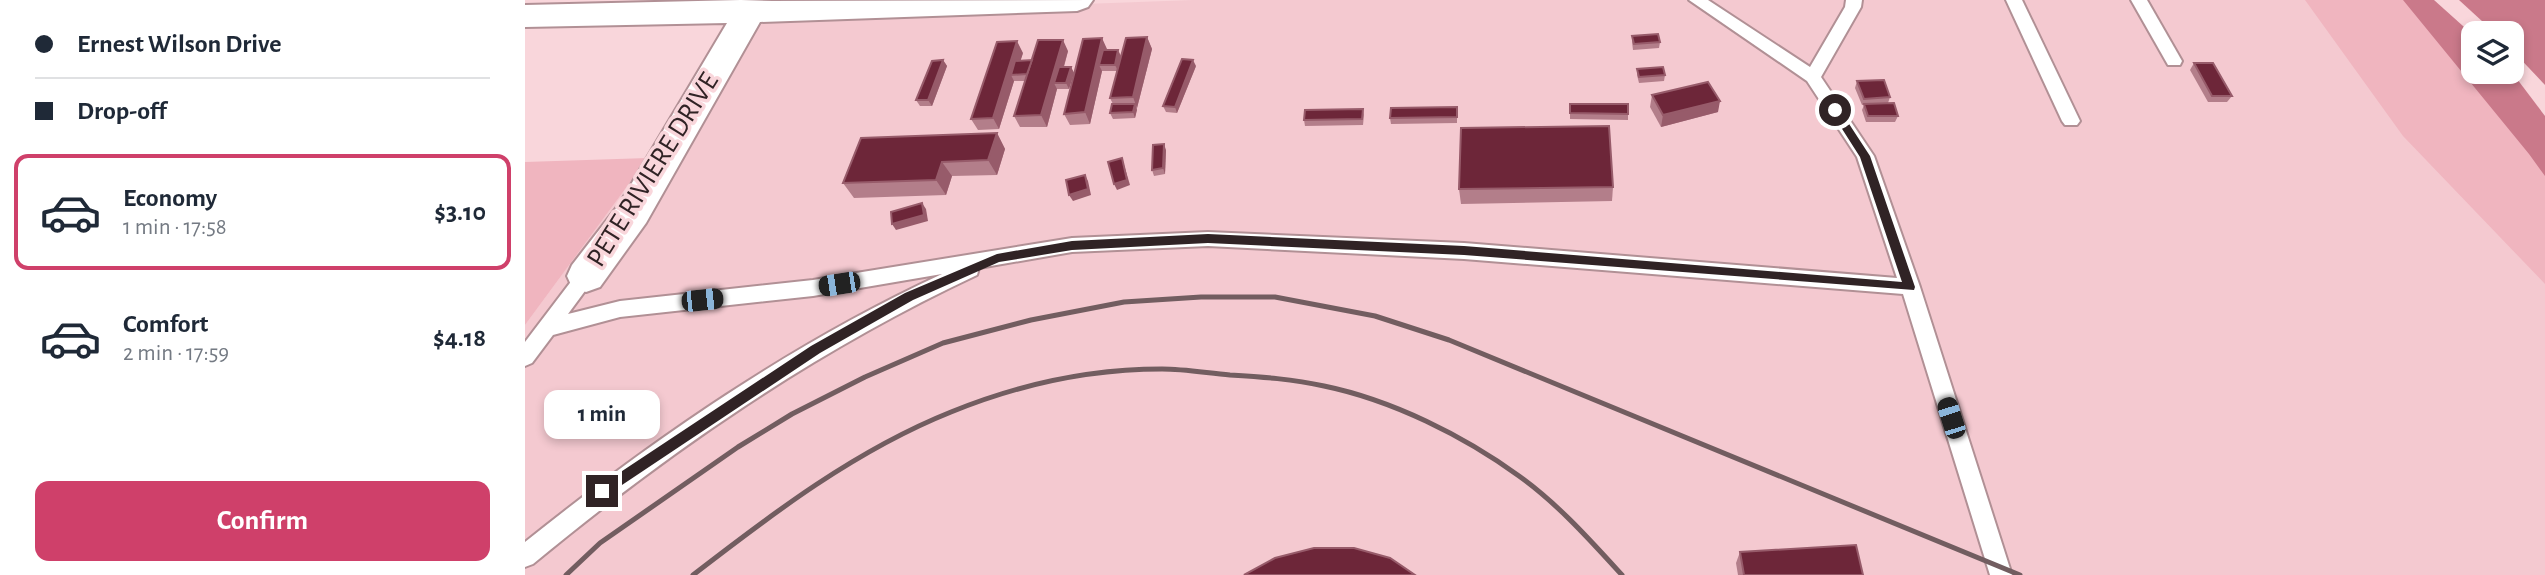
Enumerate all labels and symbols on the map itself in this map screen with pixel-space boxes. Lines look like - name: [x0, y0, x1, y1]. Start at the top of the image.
- street label: PETE RIVIERE DRIVE: [582, 68, 724, 272]
- route start: [1819, 94, 1851, 126]
- car: [817, 270, 862, 298]
- car: [681, 287, 724, 313]
- callout: 1 min: [544, 390, 660, 438]
- car: [1935, 395, 1968, 441]
- route end: [586, 475, 618, 507]

